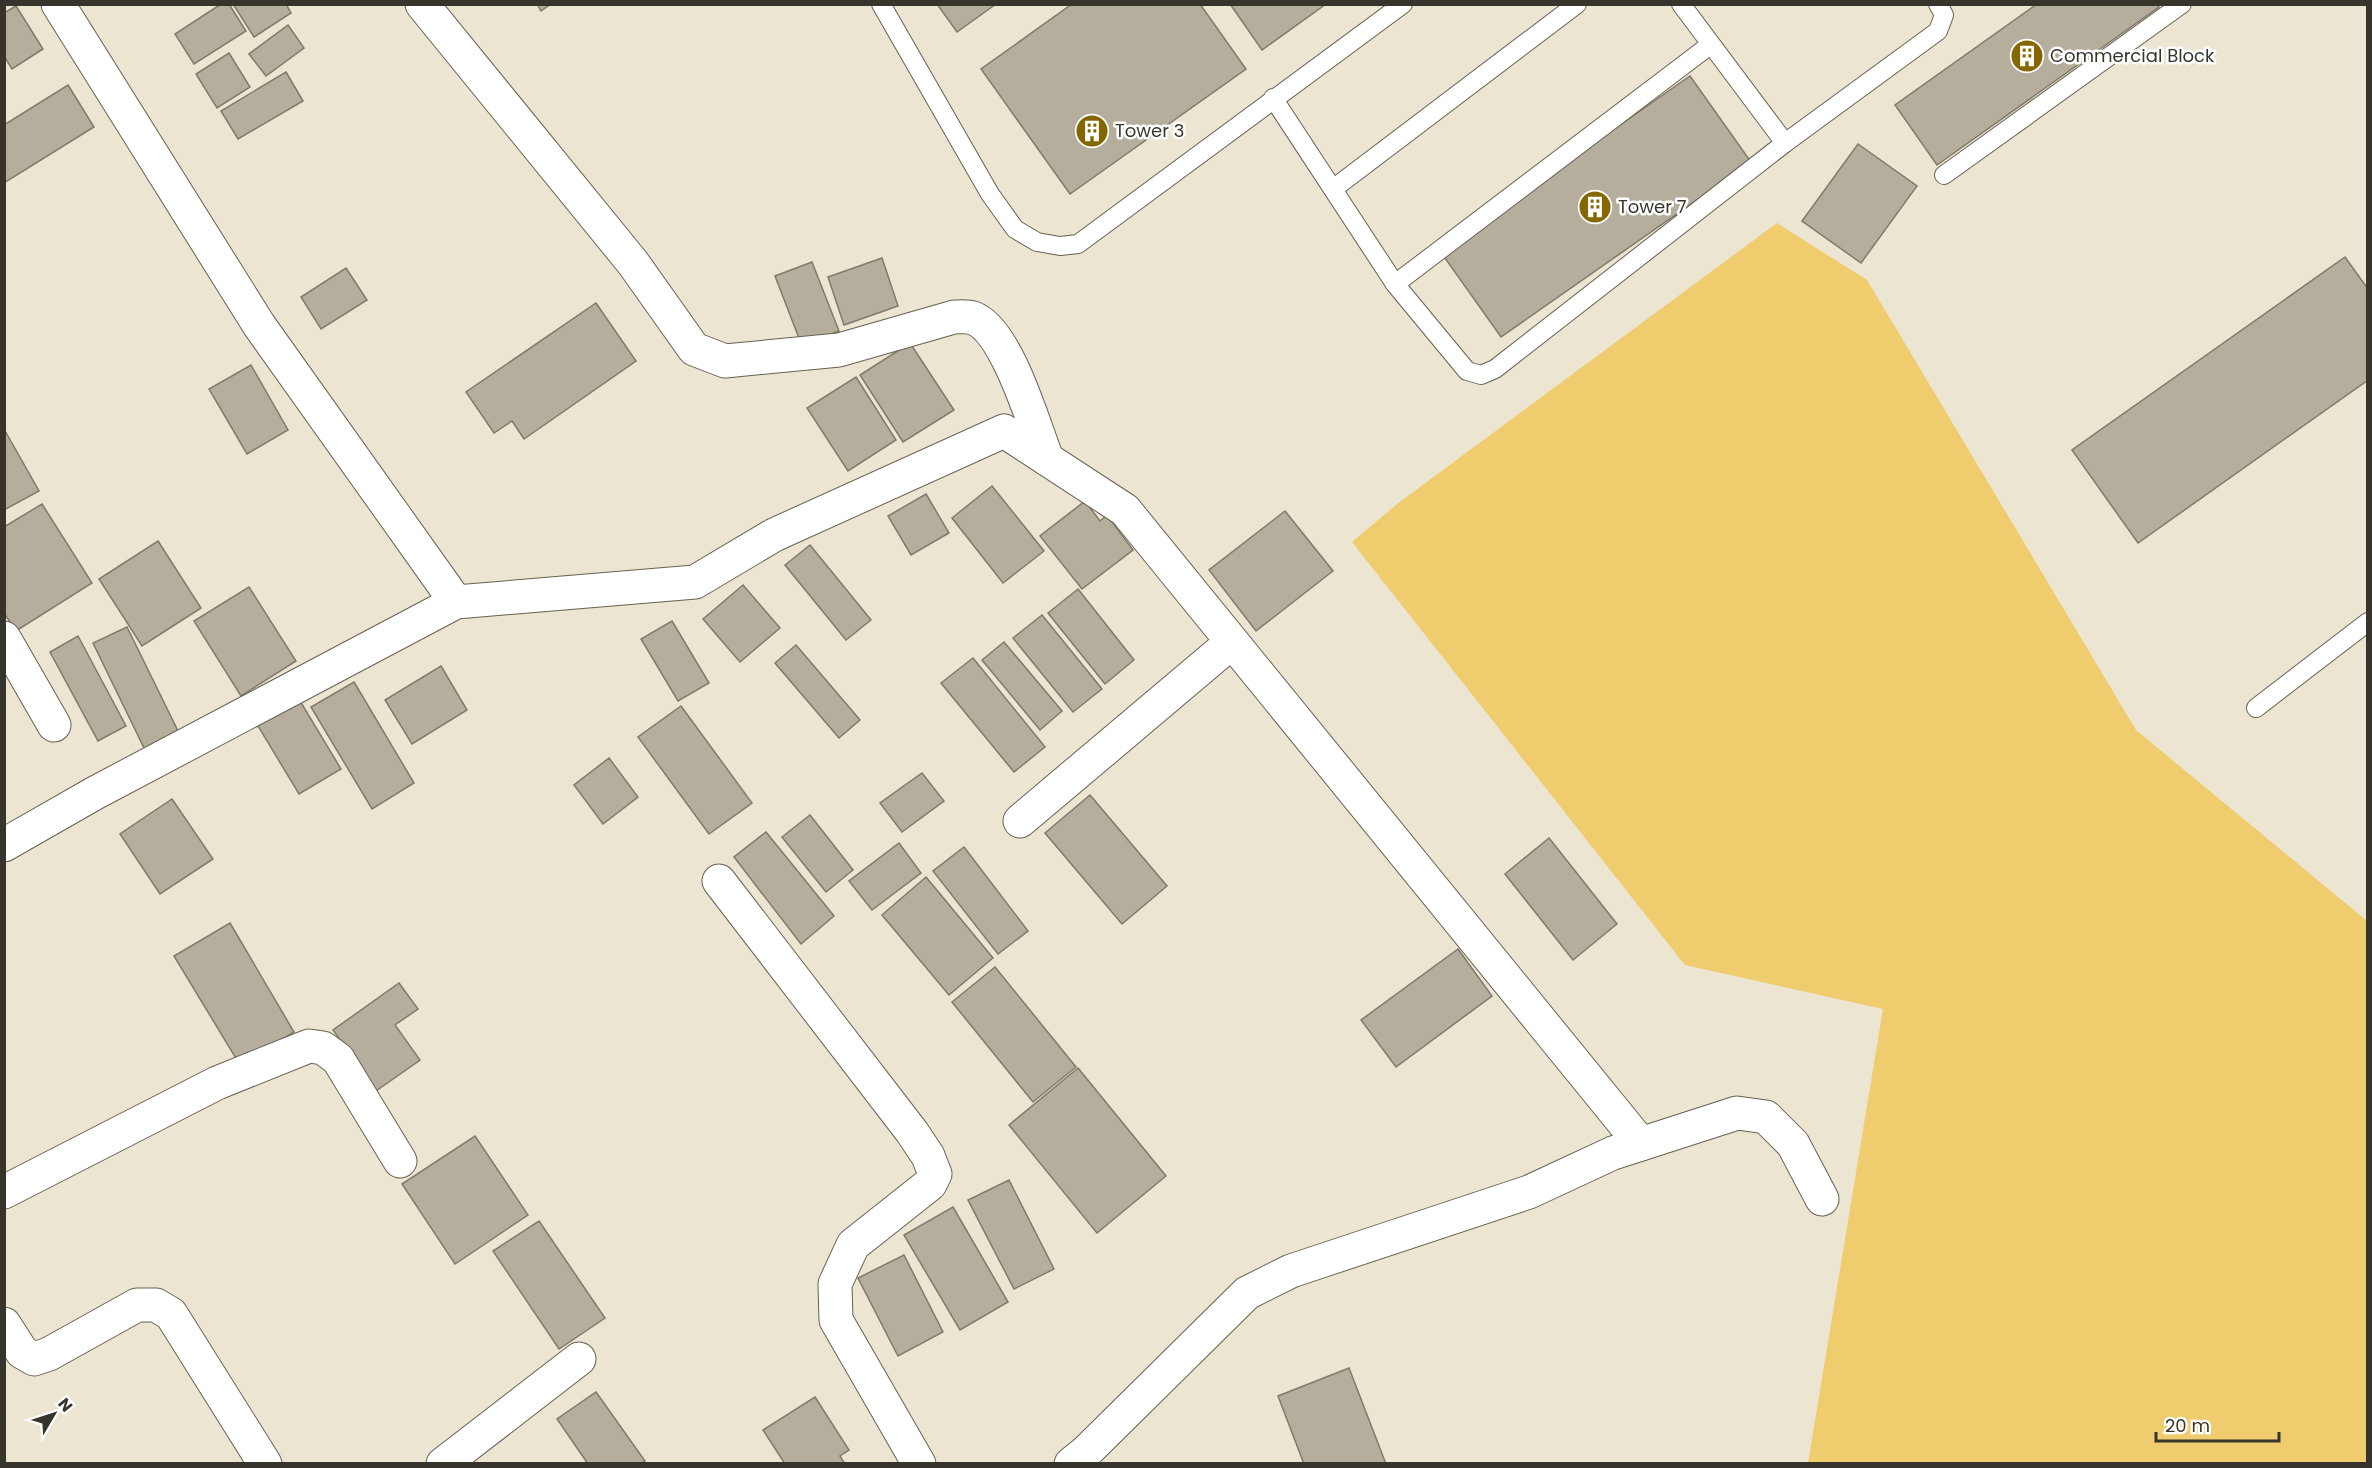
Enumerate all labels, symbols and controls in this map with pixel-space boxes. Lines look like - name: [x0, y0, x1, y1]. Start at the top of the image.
- building icon: Commercial Block: [2009, 38, 2045, 74]
- place label: Commercial Block: [2050, 43, 2215, 68]
- building icon: Tower 3: [1074, 113, 1110, 149]
- place label: Tower 3: [1115, 118, 1184, 143]
- building icon: Tower 7: [1577, 189, 1613, 225]
- place label: Tower 7: [1618, 194, 1687, 219]
- north arrow: [24, 1384, 84, 1444]
- text: N: [53, 1393, 78, 1417]
- scale bar: [2156, 1405, 2279, 1443]
- text: 20 m: [2165, 1413, 2210, 1438]

